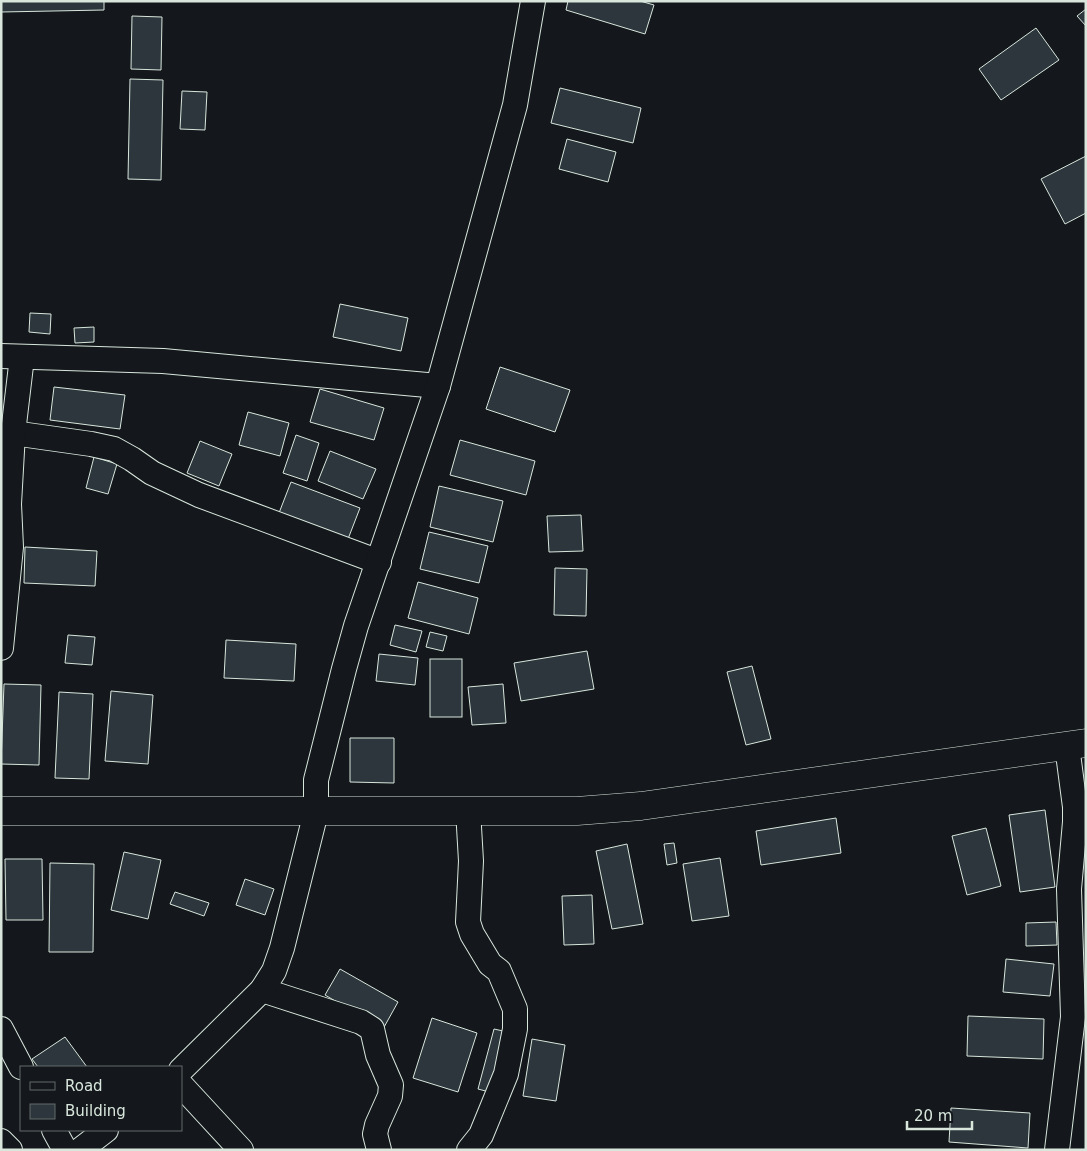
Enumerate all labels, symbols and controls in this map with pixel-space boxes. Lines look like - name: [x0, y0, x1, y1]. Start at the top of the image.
- legend: [20, 1066, 182, 1131]
- text: Road: [65, 1077, 103, 1095]
- scale bar: [907, 1098, 972, 1130]
- text: Building: [65, 1102, 126, 1120]
- text: 20 m: [914, 1107, 952, 1125]

